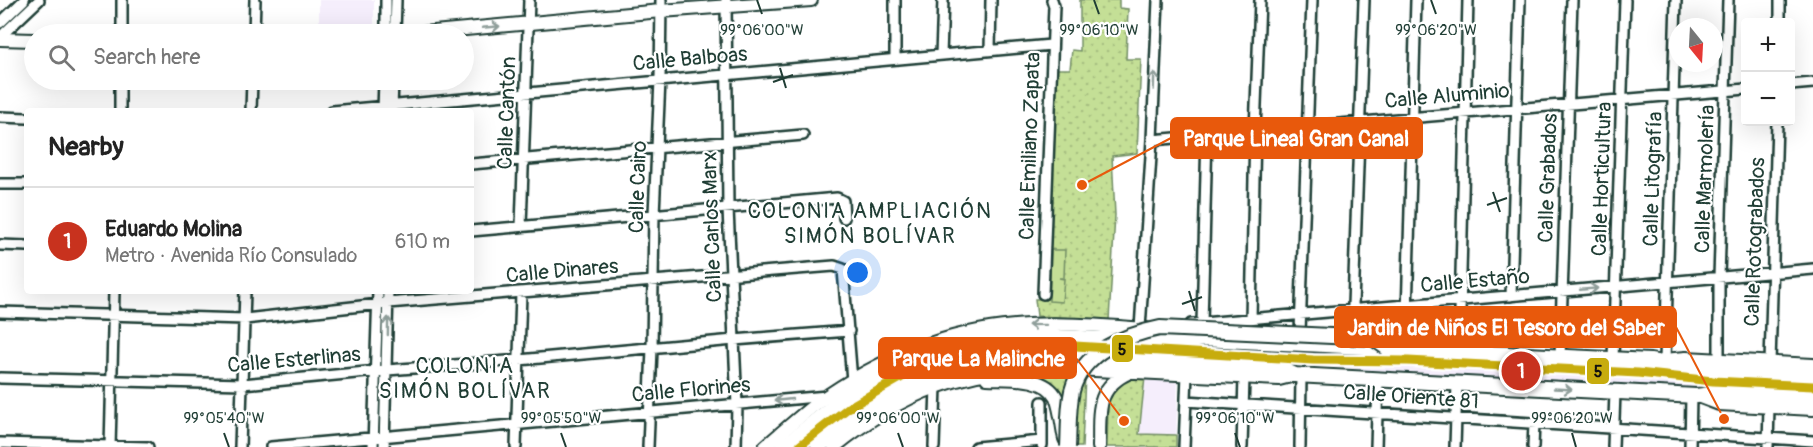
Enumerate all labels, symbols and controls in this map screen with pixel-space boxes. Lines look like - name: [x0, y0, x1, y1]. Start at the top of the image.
- north arrow: [1669, 18, 1723, 72]
- map controls: [1741, 18, 1795, 126]
- button: +: [1741, 18, 1795, 72]
- one-way arrow: [480, 21, 500, 32]
- text: 99°06'00"W: [720, 21, 804, 40]
- text: 99°06'10"W: [1060, 21, 1139, 40]
- text: 99°06'20"W: [1395, 21, 1477, 40]
- search box: [24, 24, 474, 90]
- street label: Calle Balboas: [632, 40, 749, 77]
- icon: search: [45, 41, 78, 74]
- text: Search here: [93, 43, 200, 71]
- street label: Calle Emiliano Zapata: [1013, 51, 1047, 241]
- street label: Calle Cantón: [492, 56, 522, 170]
- one-way arrow: [1149, 72, 1160, 92]
- button: −: [1741, 72, 1795, 126]
- street label: Calle Aluminio: [1383, 77, 1511, 115]
- street label: Calle Horticultura: [1586, 101, 1618, 257]
- street label: Calle Marmolería: [1689, 104, 1721, 254]
- street label: Calle Litografía: [1637, 111, 1669, 247]
- street label: Calle Grabados: [1532, 112, 1564, 243]
- callout: Parque Lineal Gran Canal: [1171, 118, 1422, 158]
- text: Parque Lineal Gran Canal: [1183, 125, 1409, 153]
- text: Nearby: [48, 131, 124, 163]
- street label: Calle Cairo: [623, 140, 653, 234]
- street label: Calle Carlos Marx: [696, 151, 728, 303]
- street label: Calle Rotograbados: [1739, 156, 1771, 327]
- district label: COLONIA AMPLIACIÓN SIMÓN BOLÍVAR: [748, 197, 992, 250]
- text: Eduardo Molina: [105, 215, 242, 243]
- text: 1: [64, 229, 71, 254]
- text: 610 m: [395, 229, 450, 254]
- text: Metro · Avenida Río Consulado: [105, 243, 357, 268]
- street label: Calle Dinares: [505, 253, 620, 289]
- your location: [843, 258, 872, 287]
- street label: Calle Estaño: [1419, 263, 1531, 299]
- one-way arrow: [1579, 283, 1599, 294]
- callout: Jardin de Niños El Tesoro del Saber: [1335, 307, 1676, 347]
- text: Jardin de Niños El Tesoro del Saber: [1347, 314, 1666, 342]
- one-way arrow: [382, 316, 394, 336]
- one-way arrow: [1027, 319, 1047, 331]
- line badge: 5: [1111, 334, 1134, 363]
- callout: Parque La Malinche: [879, 338, 1076, 378]
- text: 5: [1118, 340, 1127, 360]
- street label: Calle Esterlinas: [226, 341, 362, 379]
- text: Parque La Malinche: [891, 345, 1066, 373]
- pin: 1: [1502, 348, 1540, 394]
- district label: COLONIA SIMÓN BOLÍVAR: [379, 352, 551, 405]
- line badge: 5: [1586, 357, 1610, 385]
- text: 5: [1594, 362, 1603, 382]
- street label: Calle Florines: [630, 371, 752, 409]
- street label: Calle Oriente 81: [1342, 379, 1480, 415]
- one-way arrow: [1552, 384, 1572, 395]
- one-way arrow: [773, 395, 793, 406]
- text: 99°05'40"W: [183, 409, 265, 428]
- text: 99°05'50"W: [521, 409, 602, 428]
- text: 99°06'00"W: [856, 409, 940, 428]
- text: 99°06'10"W: [1196, 409, 1275, 428]
- text: 99°06'20"W: [1531, 409, 1613, 428]

